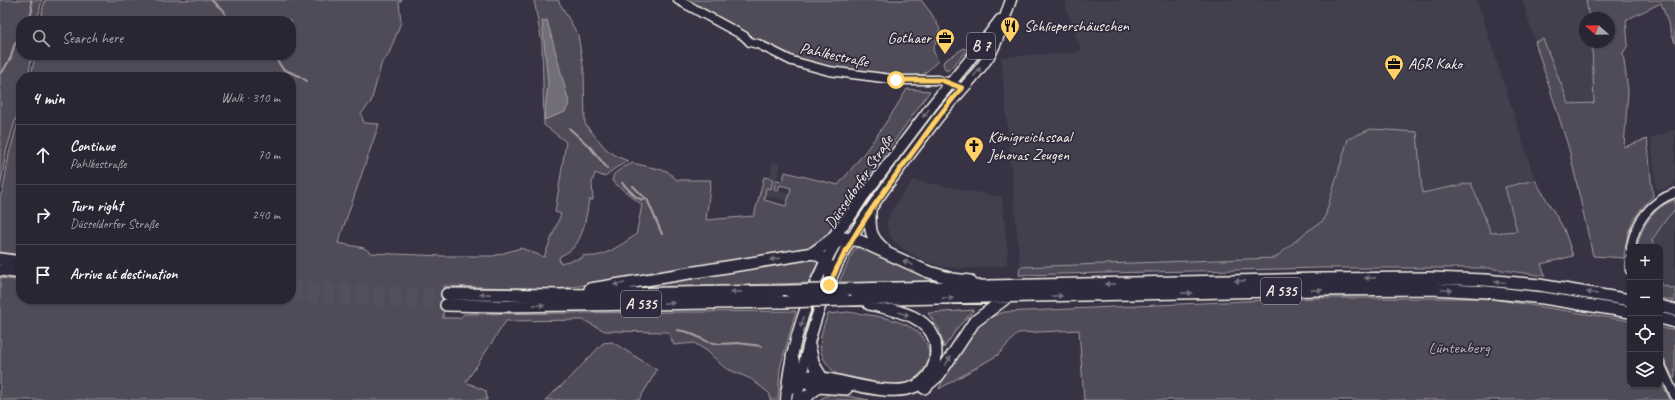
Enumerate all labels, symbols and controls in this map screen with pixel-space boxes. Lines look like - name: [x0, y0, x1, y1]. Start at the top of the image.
- north arrow: [1579, 12, 1615, 48]
- restaurant icon: Schliepershäuschen: [999, 15, 1021, 43]
- search box: [16, 16, 296, 60]
- place label: Schliepershäuschen: [1024, 16, 1130, 36]
- icon: search: [30, 27, 52, 49]
- office icon: Gothaer: [934, 27, 956, 55]
- place label: Gothaer: [888, 28, 932, 48]
- text: Search here: [62, 29, 123, 48]
- road number: B 7: [967, 33, 995, 59]
- street label: Pahlkestraße: [798, 38, 872, 72]
- office icon: AGR Kako: [1383, 53, 1405, 81]
- place label: AGR Kako: [1408, 54, 1464, 74]
- one-way arrow: [972, 67, 981, 78]
- route start: [887, 71, 905, 89]
- text: 4 min: [32, 88, 65, 109]
- text: Walk · 310 m: [221, 90, 280, 106]
- one-way arrow: [922, 107, 930, 118]
- place label: Königreichssaal Jehovas Zeugen: [987, 127, 1075, 165]
- street label: Düsseldorfer Straße: [820, 130, 899, 233]
- church icon: Königreichssaal Jehovas Zeugen: [963, 135, 985, 163]
- text: Continue: [70, 137, 115, 156]
- icon: ahead: [32, 144, 54, 166]
- text: 70 m: [258, 147, 280, 163]
- text: Pahlkestraße: [70, 156, 127, 172]
- text: Turn right: [70, 197, 123, 216]
- icon: right: [32, 204, 54, 226]
- text: 240 m: [252, 207, 280, 223]
- text: Düsseldorfer Straße: [70, 216, 158, 232]
- map controls: [1627, 244, 1663, 388]
- button: +: [1627, 244, 1663, 280]
- one-way arrow: [769, 256, 781, 262]
- one-way arrow: [902, 260, 913, 266]
- icon: arrive: [32, 264, 54, 286]
- text: Arrive at destination: [70, 265, 177, 284]
- one-way arrow: [1363, 275, 1376, 281]
- route end: [820, 276, 838, 294]
- one-way arrow: [1234, 277, 1246, 284]
- road number: A 535: [1261, 278, 1301, 304]
- one-way arrow: [1494, 278, 1506, 285]
- button: −: [1627, 280, 1663, 316]
- one-way arrow: [612, 281, 625, 287]
- one-way arrow: [1103, 281, 1116, 287]
- one-way arrow: [1441, 286, 1453, 293]
- one-way arrow: [1311, 287, 1324, 293]
- one-way arrow: [729, 289, 742, 295]
- one-way arrow: [1181, 290, 1194, 296]
- one-way arrow: [1586, 290, 1598, 296]
- one-way arrow: [479, 291, 491, 298]
- road number: A 535: [621, 291, 661, 317]
- one-way arrow: [1051, 293, 1064, 299]
- one-way arrow: [942, 295, 955, 301]
- one-way arrow: [663, 300, 675, 307]
- one-way arrow: [533, 302, 546, 308]
- one-way arrow: [899, 311, 911, 317]
- button: locate: [1627, 316, 1663, 352]
- one-way arrow: [799, 317, 805, 329]
- park label: Lüntenberg: [1428, 338, 1491, 358]
- button: layers: [1627, 352, 1663, 388]
- one-way arrow: [944, 356, 952, 366]

